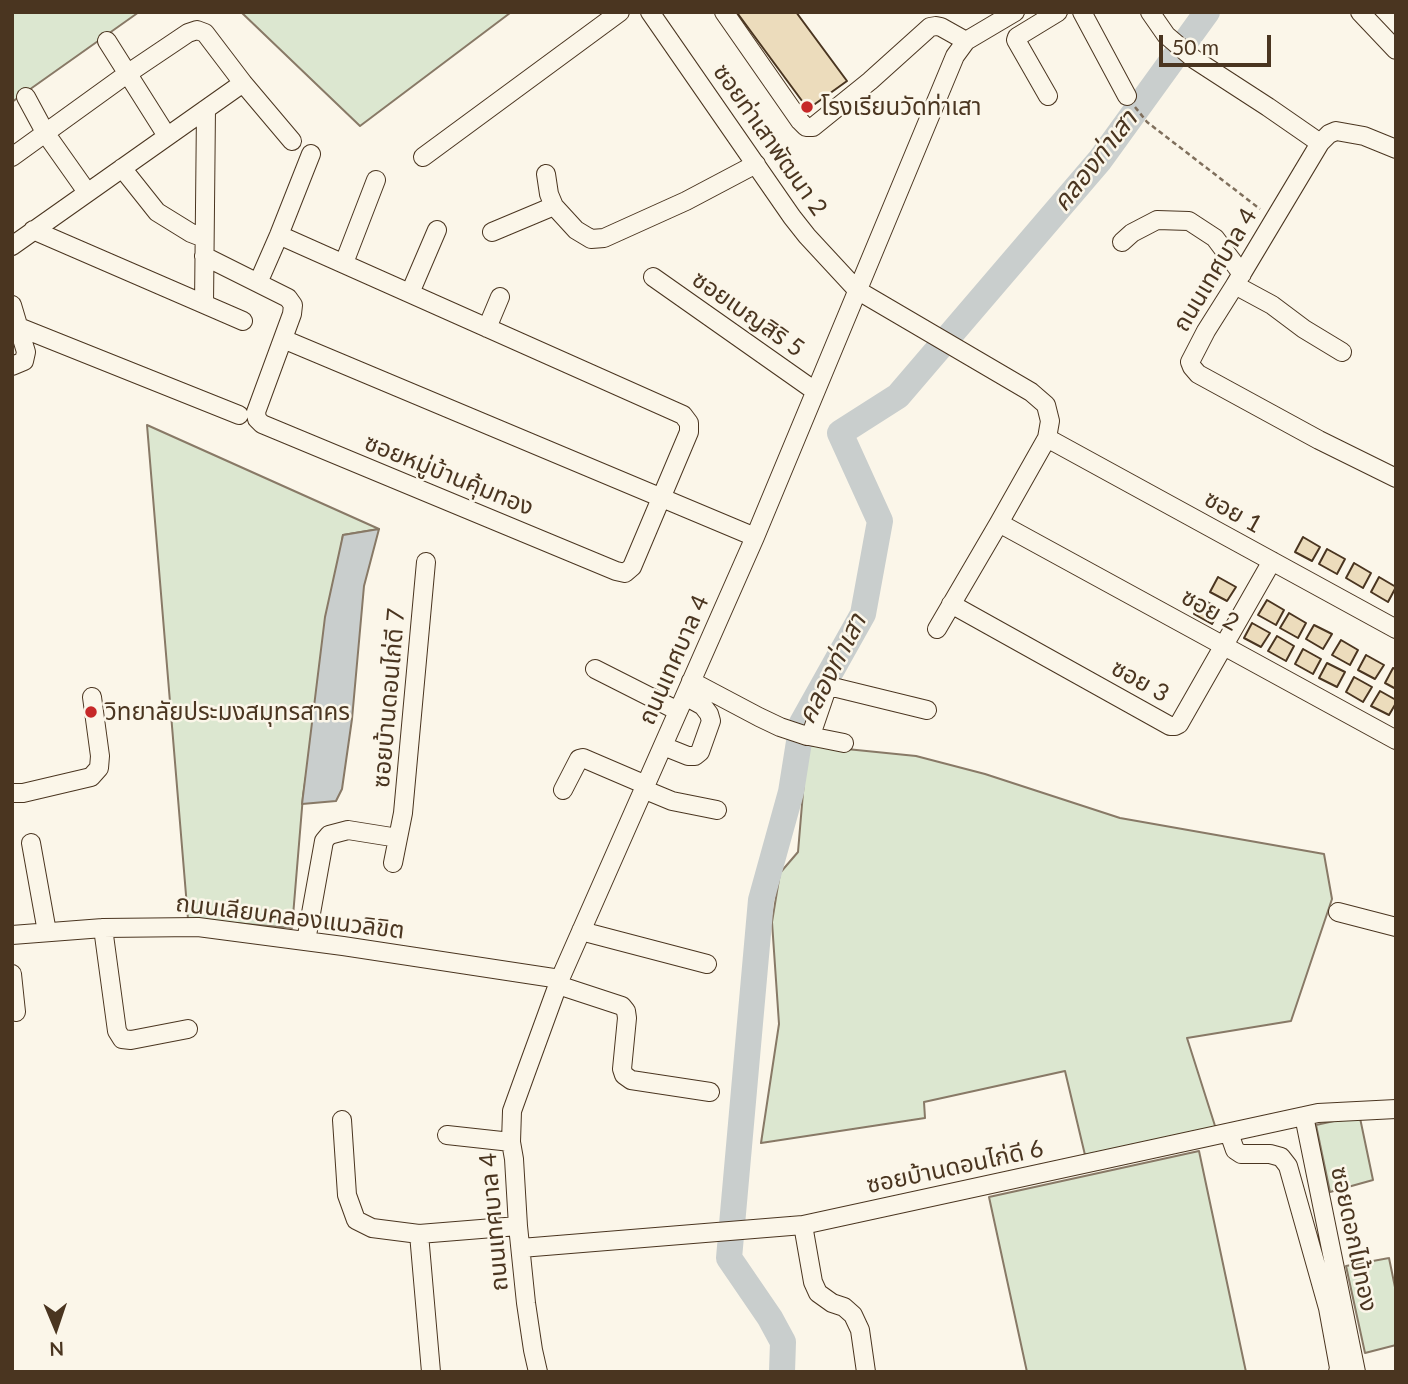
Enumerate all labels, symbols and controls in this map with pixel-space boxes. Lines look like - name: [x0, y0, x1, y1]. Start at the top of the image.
- scale bar: [1163, 21, 1275, 65]
- text: 50 m: [1172, 34, 1219, 59]
- street label: ซอยท่าเสาพัฒนา 2: [707, 58, 833, 222]
- place label: โรงเรียนวัดท่าเสา: [821, 93, 982, 121]
- marker: โรงเรียนวัดท่าเสา: [799, 99, 815, 115]
- water label: คลองท่าเสา: [1046, 105, 1144, 217]
- street label: ถนนเทศบาล 4: [1167, 203, 1263, 337]
- street label: ซอยเบญสิริ 5: [686, 265, 810, 363]
- street label: ซอยหมู่บ้านคุ้มทอง: [360, 428, 538, 522]
- street label: ซอย 1: [1199, 485, 1267, 539]
- street label: ซอย 2: [1176, 583, 1244, 637]
- street label: ถนนเทศบาล 4: [633, 591, 715, 729]
- street label: ซอยบ้านดอนไก่ดี 7: [367, 607, 411, 789]
- water label: คลองท่าเสา: [791, 609, 873, 729]
- street label: ซอย 3: [1106, 654, 1174, 708]
- place label: วิทยาลัยประมงสมุทรสาคร: [105, 698, 350, 726]
- marker: วิทยาลัยประมงสมุทรสาคร: [83, 704, 99, 720]
- street label: ถนนเลียบคลองแนวลิขิต: [174, 889, 406, 945]
- street label: ซอยบ้านดอนไก่ดี 6: [864, 1134, 1046, 1200]
- street label: ถนนเทศบาล 4: [474, 1152, 514, 1292]
- street label: ซอยดอกไม้ทอง: [1325, 1164, 1383, 1314]
- north arrow: [21, 1293, 91, 1363]
- text: N: [49, 1338, 64, 1361]

